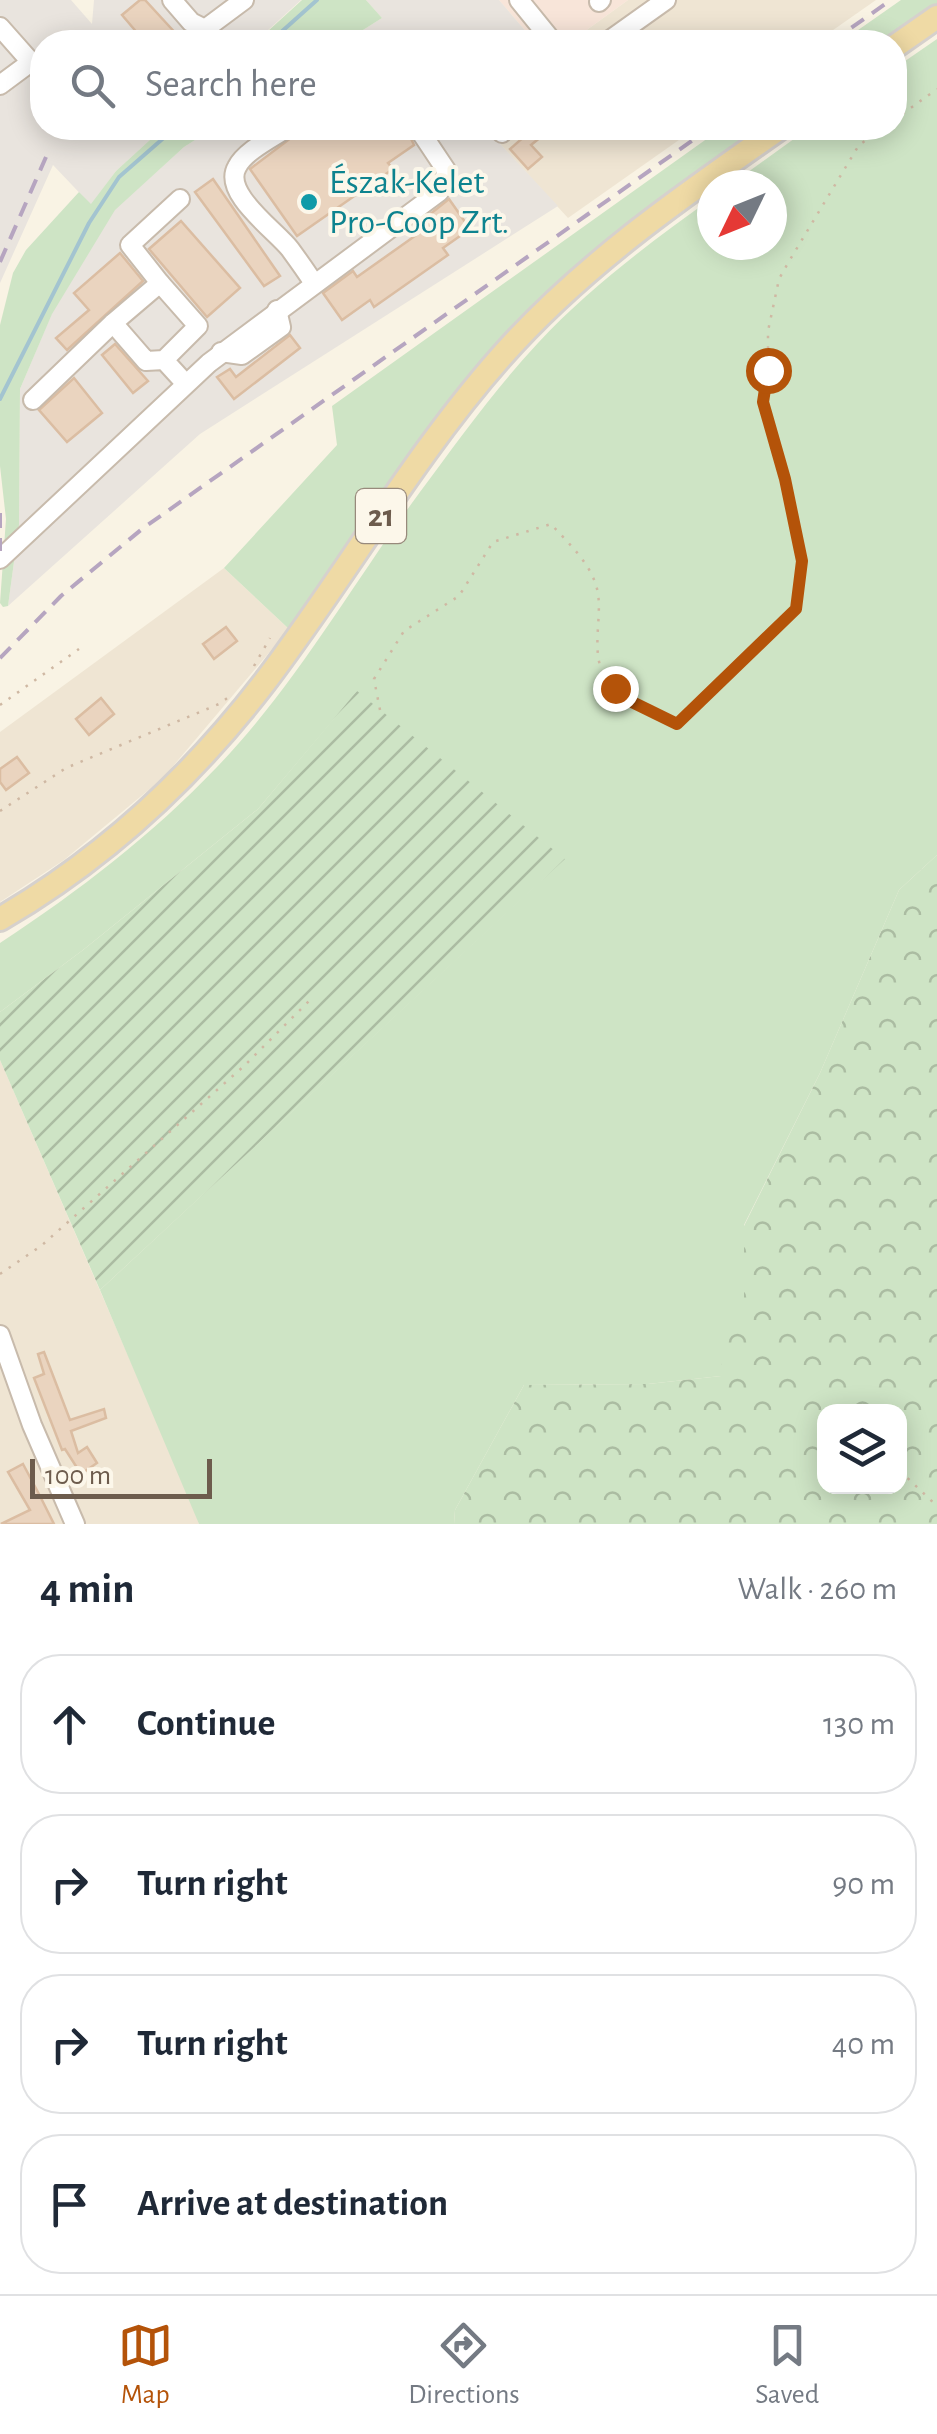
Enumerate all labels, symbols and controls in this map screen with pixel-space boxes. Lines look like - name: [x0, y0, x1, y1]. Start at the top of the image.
- search box: [30, 30, 907, 140]
- icon: search: [65, 58, 120, 113]
- text: Search here: [145, 66, 317, 104]
- place label: Észak-Kelet Pro-Coop Zrt.: [329, 163, 509, 240]
- north arrow: [697, 170, 787, 260]
- marker: Észak-Kelet Pro-Coop Zrt.: [298, 191, 320, 213]
- route start: [746, 348, 792, 394]
- road number: 21: [356, 489, 406, 543]
- route end: [593, 666, 639, 712]
- map controls: [817, 1404, 907, 1494]
- button: layers: [817, 1404, 907, 1494]
- scale bar: [30, 1454, 212, 1498]
- text: 100 m: [45, 1462, 111, 1490]
- text: 4 min: [40, 1568, 135, 1610]
- text: Walk · 260 m: [738, 1573, 897, 1605]
- icon: ahead: [42, 1697, 97, 1752]
- text: Continue: [137, 1705, 275, 1743]
- text: 130 m: [823, 1708, 895, 1740]
- icon: right: [42, 1857, 97, 1912]
- text: Turn right: [137, 1865, 287, 1903]
- text: 90 m: [832, 1868, 895, 1900]
- icon: right: [42, 2017, 97, 2072]
- text: Turn right: [137, 2025, 287, 2063]
- text: 40 m: [832, 2028, 895, 2060]
- icon: arrive: [42, 2177, 97, 2232]
- text: Arrive at destination: [137, 2185, 448, 2223]
- tab: Map: [118, 2318, 173, 2412]
- tab: Directions: [408, 2318, 520, 2412]
- tab: Saved: [755, 2318, 819, 2412]

